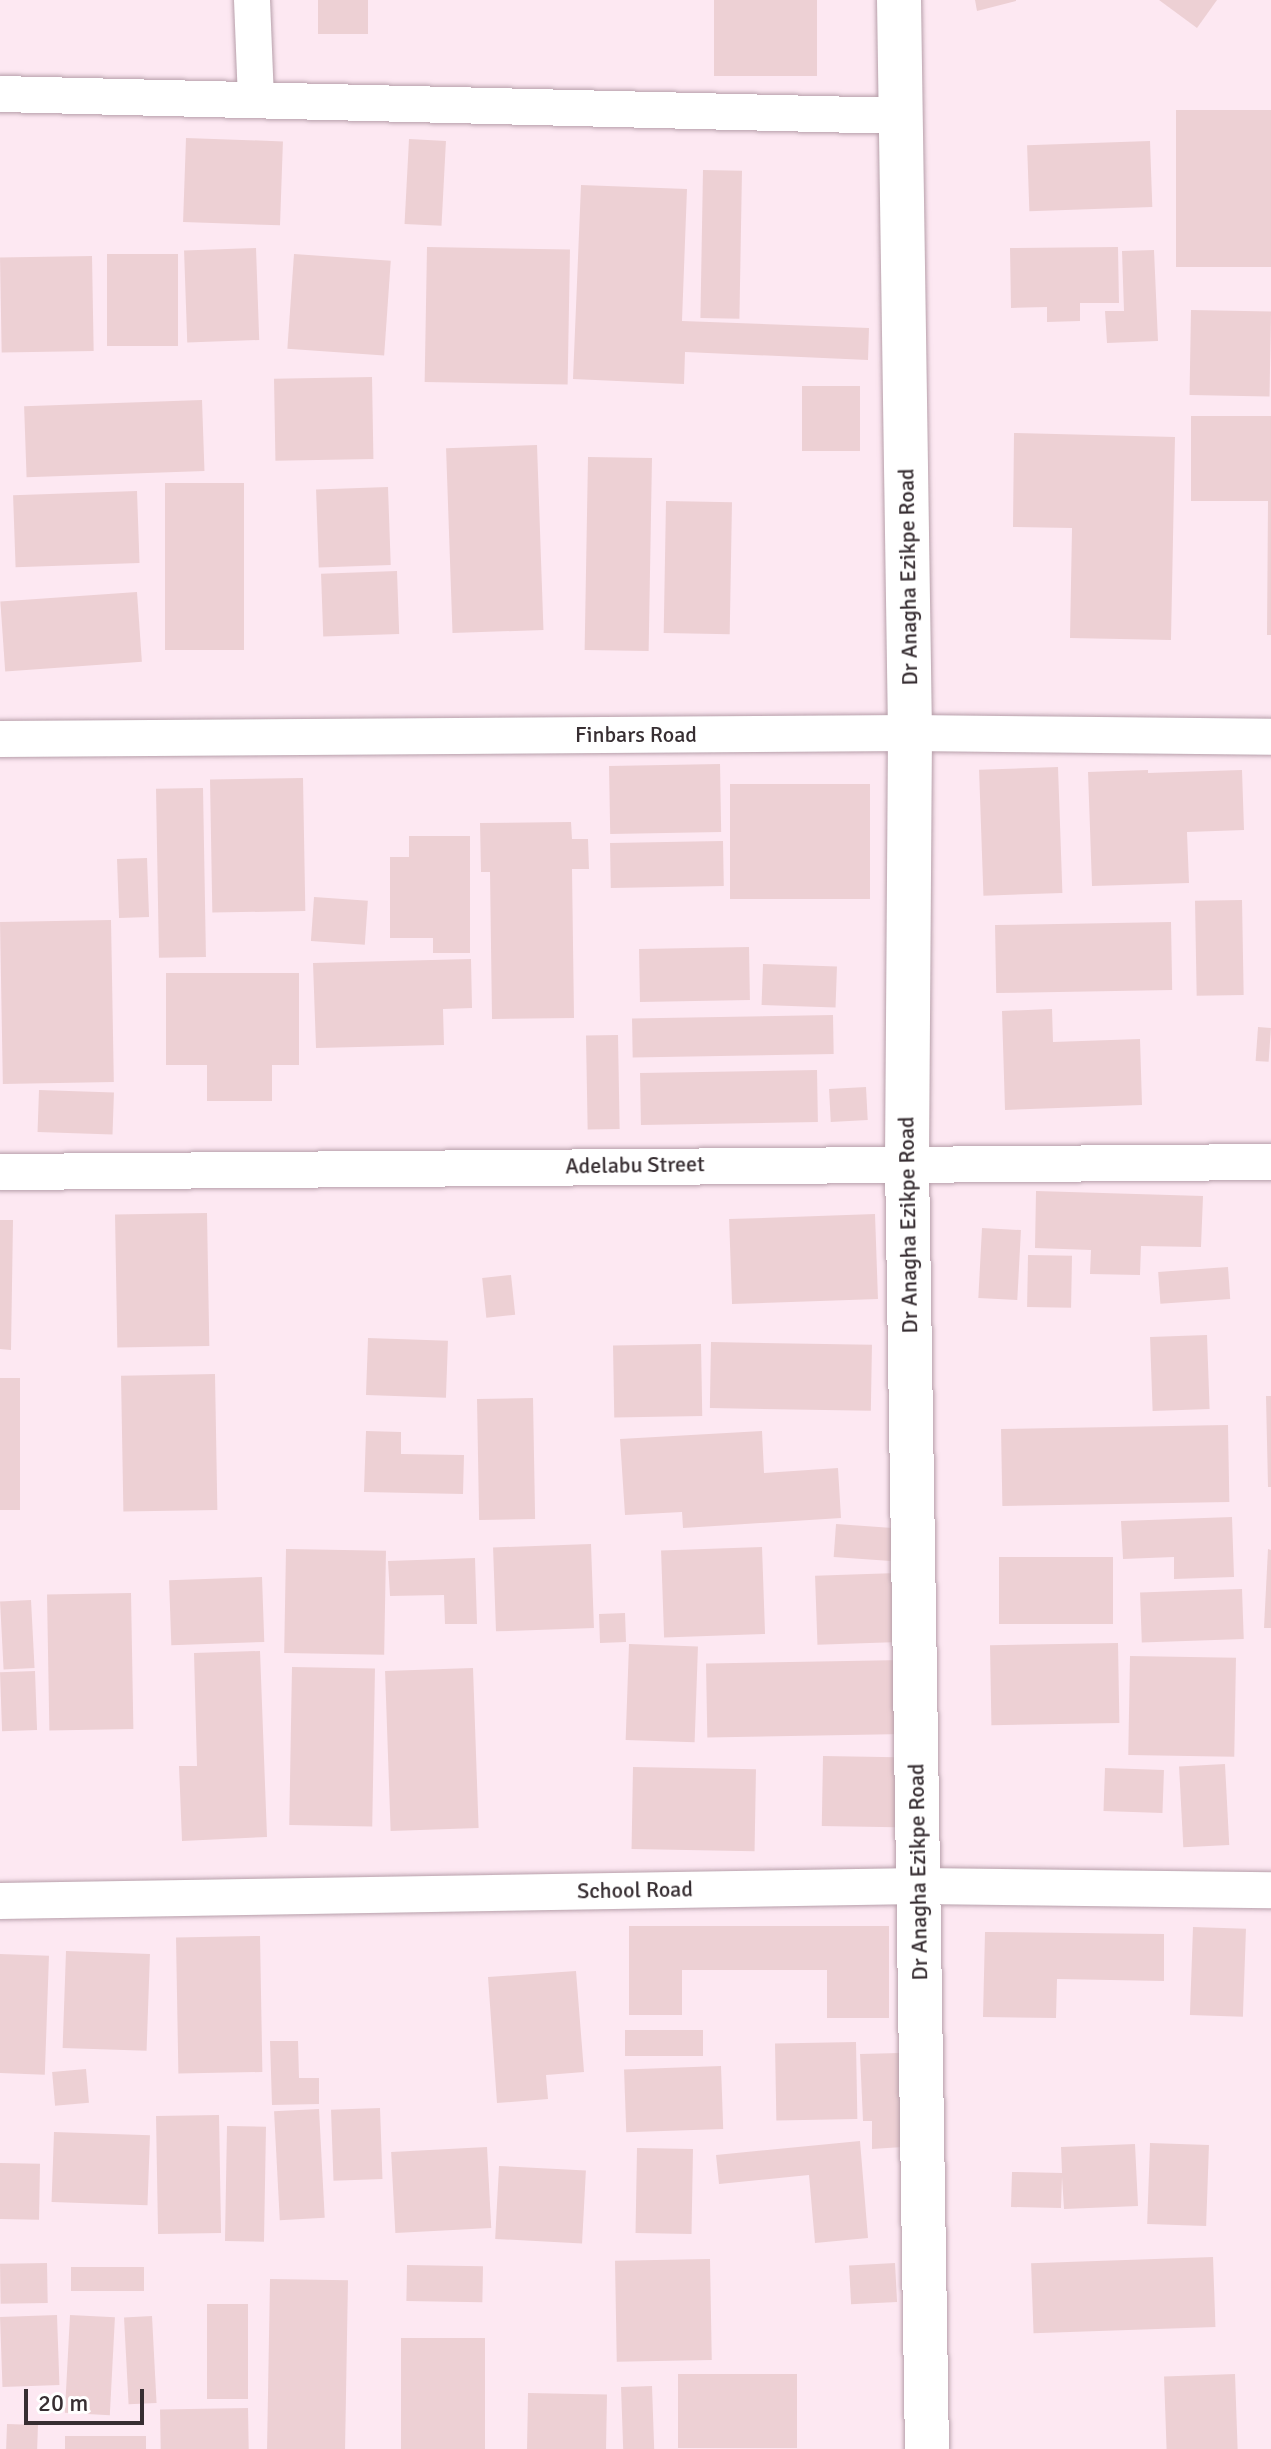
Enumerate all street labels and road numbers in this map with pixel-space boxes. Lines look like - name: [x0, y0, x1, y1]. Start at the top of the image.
- street label: Dr Anagha Ezikpe Road: [893, 468, 923, 686]
- street label: Finbars Road: [575, 722, 697, 748]
- street label: Dr Anagha Ezikpe Road: [893, 1116, 923, 1334]
- street label: Adelabu Street: [565, 1151, 705, 1179]
- street label: Dr Anagha Ezikpe Road: [903, 1763, 933, 1981]
- street label: School Road: [577, 1876, 693, 1904]

